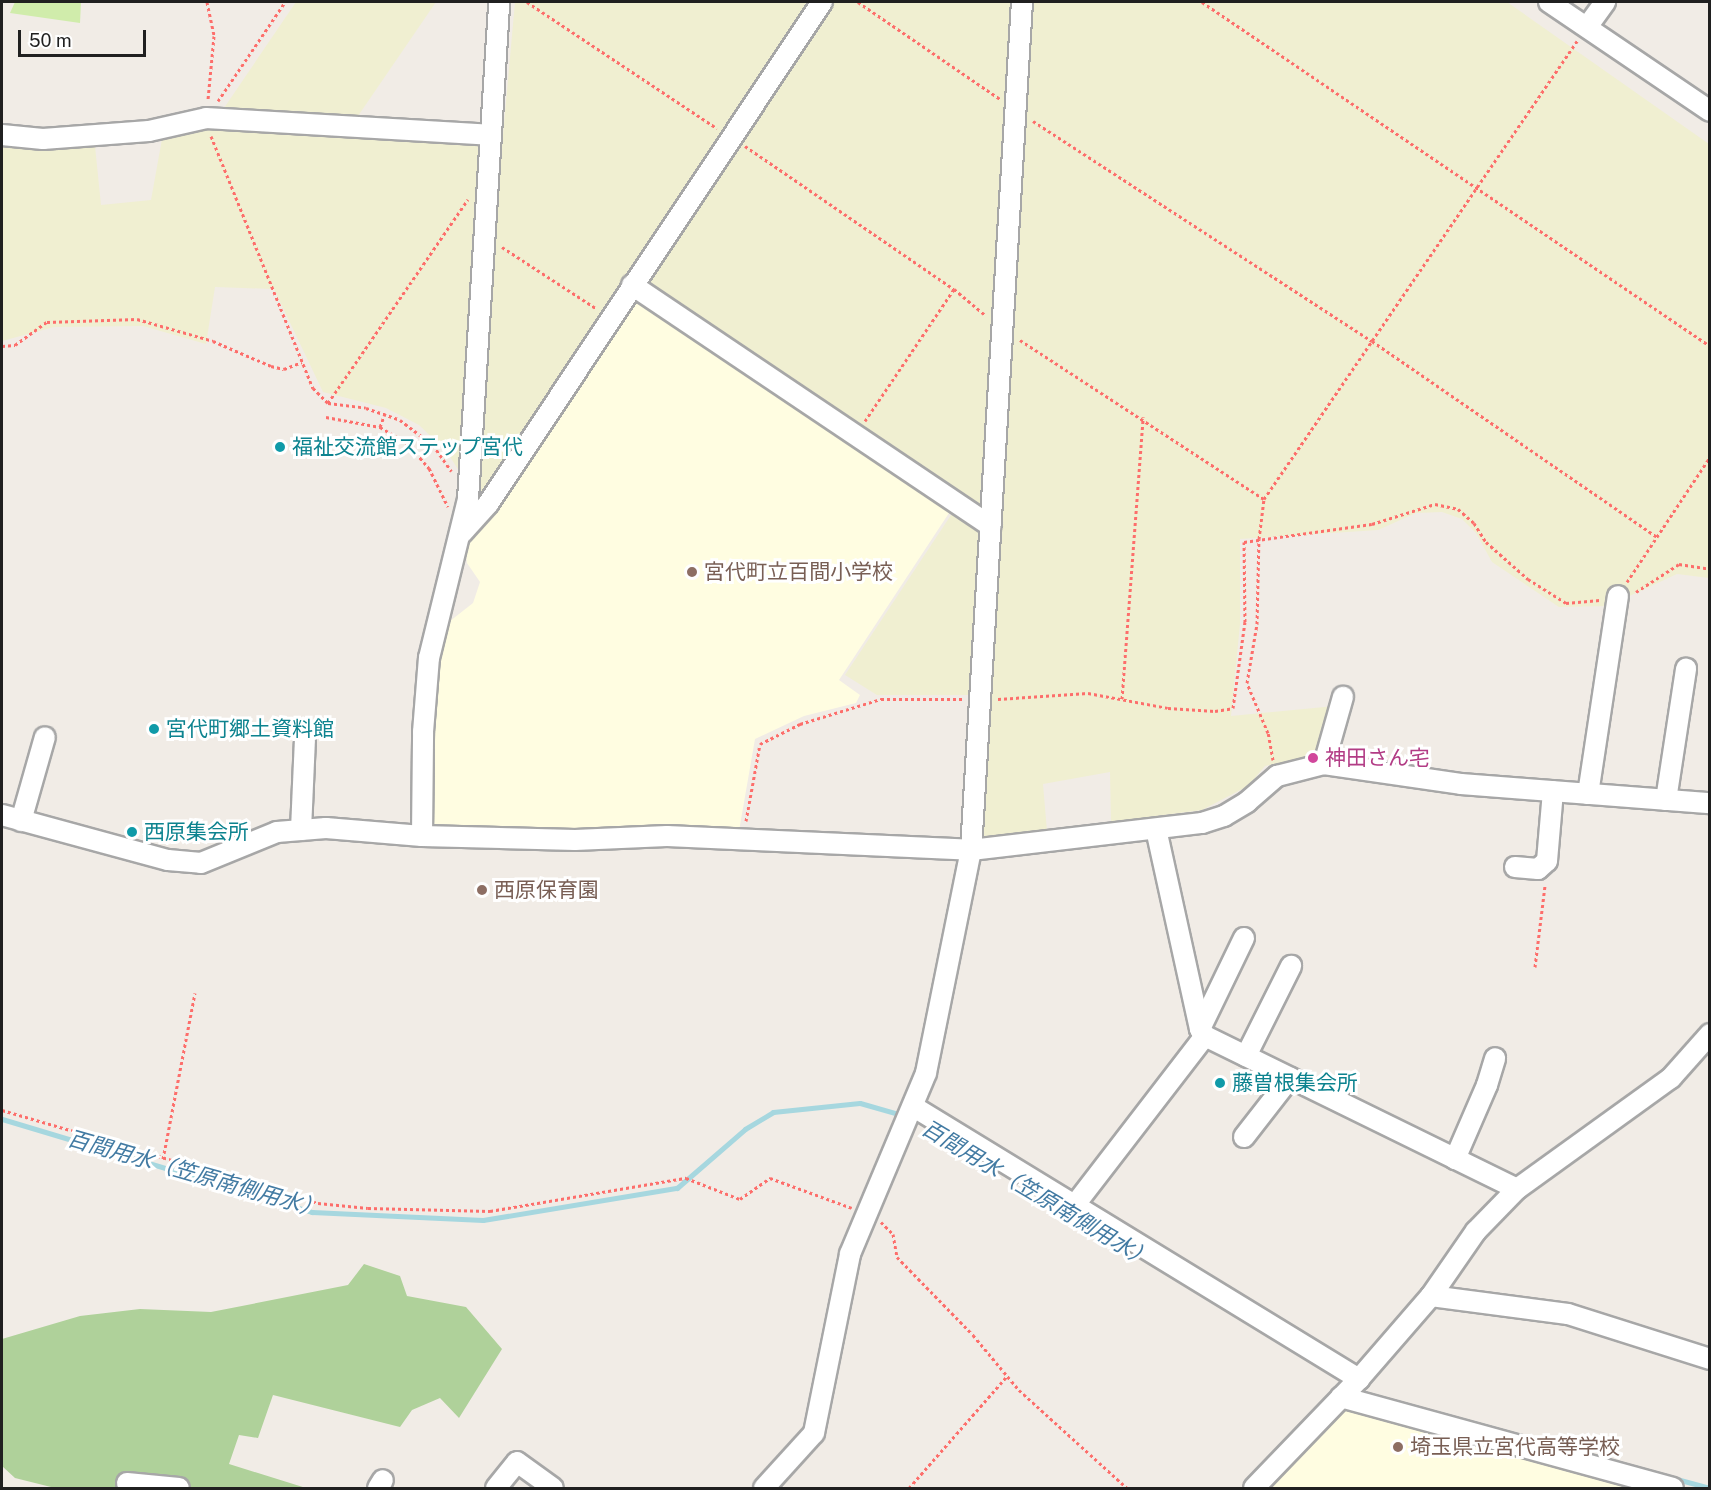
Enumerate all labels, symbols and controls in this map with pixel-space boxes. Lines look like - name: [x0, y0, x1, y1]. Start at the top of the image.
- scale bar: [21, 18, 148, 56]
- text: 50 m: [29, 30, 72, 51]
- place label: 福祉交流館ステップ宮代: [292, 434, 523, 460]
- marker: 福祉交流館ステップ宮代: [273, 440, 287, 454]
- place label: 宮代町立百間小学校: [704, 559, 893, 585]
- marker: 宮代町立百間小学校: [685, 565, 699, 579]
- place label: 宮代町郷土資料館: [166, 716, 334, 742]
- marker: 宮代町郷土資料館: [147, 722, 161, 736]
- place label: 神田さん宅: [1325, 745, 1430, 771]
- marker: 神田さん宅: [1306, 751, 1320, 765]
- place label: 西原集会所: [144, 819, 249, 845]
- marker: 西原集会所: [125, 825, 139, 839]
- place label: 西原保育園: [494, 877, 599, 903]
- marker: 西原保育園: [475, 883, 489, 897]
- place label: 藤曽根集会所: [1232, 1070, 1358, 1096]
- marker: 藤曽根集会所: [1213, 1076, 1227, 1090]
- water label: 百間用水（笠原南側用水）: [917, 1115, 1157, 1273]
- water label: 百間用水（笠原南側用水）: [64, 1125, 326, 1223]
- place label: 埼玉県立宮代高等学校: [1410, 1434, 1620, 1460]
- marker: 埼玉県立宮代高等学校: [1391, 1440, 1405, 1454]

